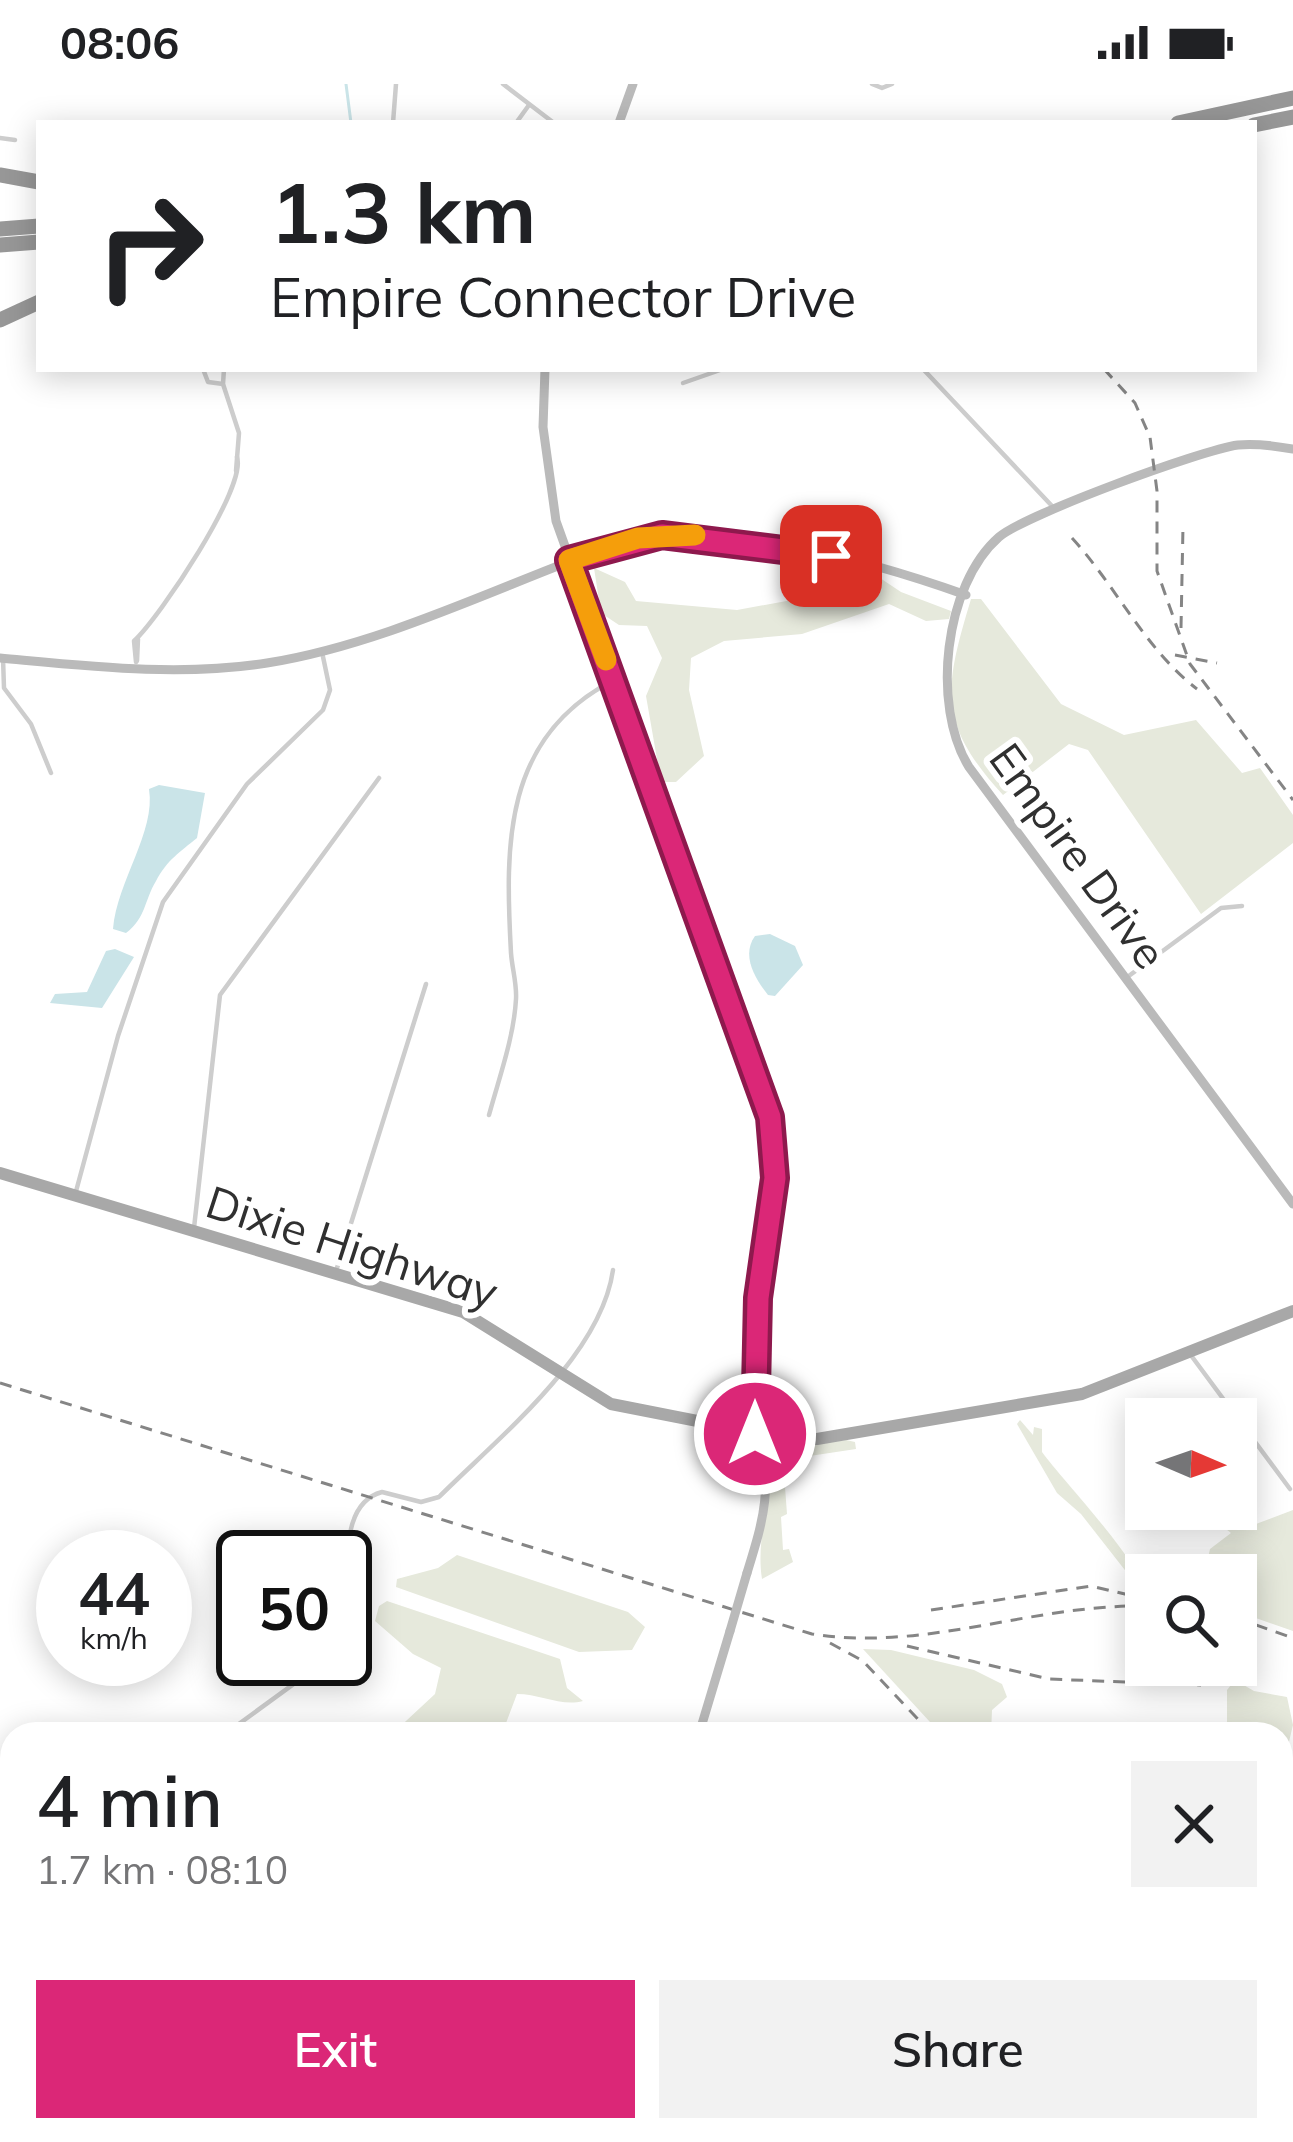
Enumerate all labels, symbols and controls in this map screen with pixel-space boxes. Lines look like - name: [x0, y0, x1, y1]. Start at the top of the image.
- text: 08:06: [60, 14, 179, 70]
- text: 1.3 km: [270, 159, 537, 264]
- icon: right: [72, 168, 228, 324]
- text: Empire Connector Drive: [270, 263, 856, 331]
- pin: [780, 505, 882, 607]
- icon: arrive: [798, 523, 864, 589]
- street label: Empire Drive: [978, 732, 1179, 979]
- street label: Dixie Highway: [200, 1173, 505, 1320]
- position arrow: [692, 1371, 818, 1497]
- north arrow: [1125, 1398, 1257, 1530]
- map controls: [1125, 1398, 1257, 1686]
- speed limit sign: 50: [216, 1530, 372, 1686]
- button: search: [1125, 1554, 1257, 1686]
- text: 44: [78, 1555, 150, 1630]
- text: km/h: [80, 1619, 148, 1657]
- text: 4 min: [36, 1755, 223, 1845]
- button: close: [1131, 1761, 1257, 1887]
- text: 1.7 km · 08:10: [36, 1845, 288, 1894]
- button: Exit: [36, 1980, 635, 2118]
- button: Share: [659, 1980, 1257, 2118]

